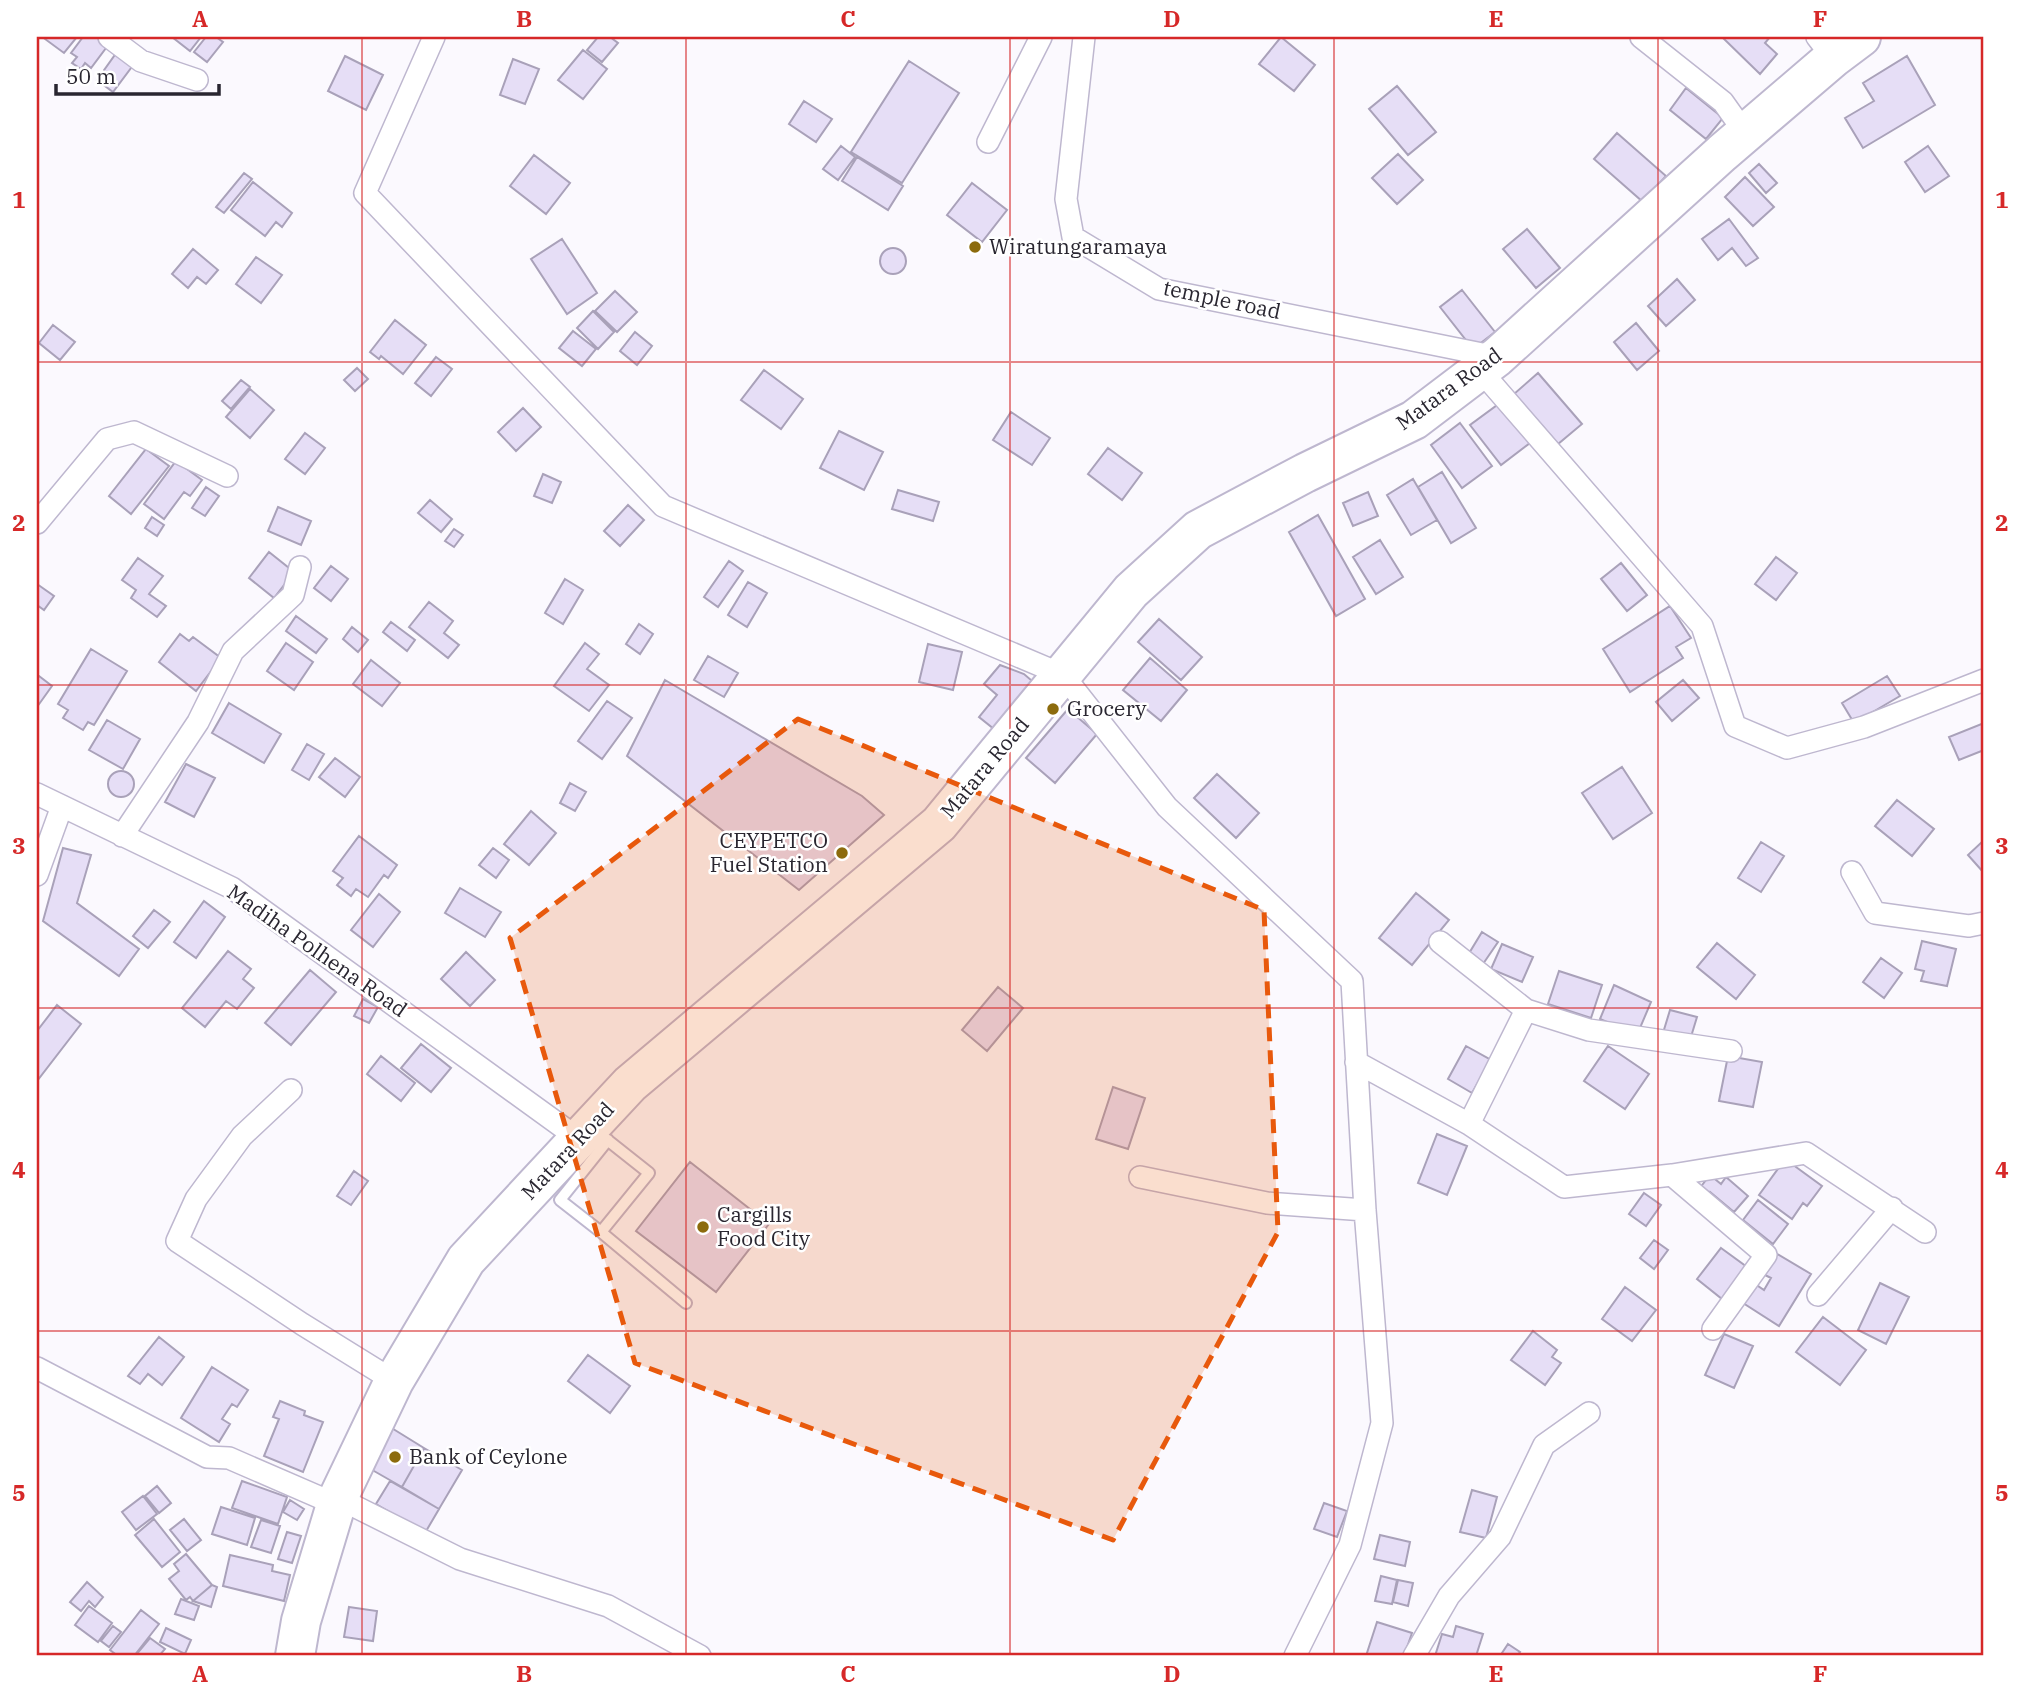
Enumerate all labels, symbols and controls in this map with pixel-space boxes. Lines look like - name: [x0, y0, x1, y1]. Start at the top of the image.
- text: A: [192, 3, 208, 33]
- text: B: [516, 3, 532, 33]
- text: C: [840, 3, 856, 33]
- text: D: [1163, 3, 1181, 33]
- text: E: [1488, 3, 1504, 33]
- text: F: [1813, 3, 1827, 33]
- scale bar: [56, 52, 219, 96]
- text: 50 m: [66, 62, 116, 90]
- text: 1: [12, 184, 26, 214]
- text: 1: [1995, 184, 2009, 214]
- place label: Wiratungaramaya: [989, 232, 1167, 260]
- marker: Wiratungaramaya: [967, 239, 983, 255]
- street label: temple road: [1161, 273, 1284, 325]
- street label: Matara Road: [1390, 340, 1507, 436]
- text: 2: [12, 507, 26, 537]
- text: 2: [1995, 507, 2009, 537]
- place label: Grocery: [1067, 694, 1147, 722]
- marker: Grocery: [1045, 701, 1061, 717]
- street label: Matara Road: [934, 711, 1035, 824]
- place label: CEYPETCO Fuel Station: [710, 826, 828, 878]
- text: 3: [12, 830, 26, 860]
- text: 3: [1995, 830, 2009, 860]
- marker: CEYPETCO Fuel Station: [834, 845, 850, 861]
- street label: Madiha Polhena Road: [222, 877, 413, 1023]
- street label: Matara Road: [515, 1095, 620, 1205]
- text: 4: [12, 1154, 26, 1184]
- text: 4: [1995, 1154, 2009, 1184]
- place label: Cargills Food City: [717, 1200, 811, 1252]
- marker: Cargills Food City: [695, 1219, 711, 1235]
- place label: Bank of Ceylone: [409, 1442, 567, 1470]
- marker: Bank of Ceylone: [387, 1449, 403, 1465]
- text: 5: [12, 1477, 26, 1507]
- text: 5: [1995, 1477, 2009, 1507]
- text: A: [192, 1658, 208, 1688]
- text: B: [516, 1658, 532, 1688]
- text: C: [840, 1658, 856, 1688]
- text: D: [1163, 1658, 1181, 1688]
- text: E: [1488, 1658, 1504, 1688]
- text: F: [1813, 1658, 1827, 1688]

